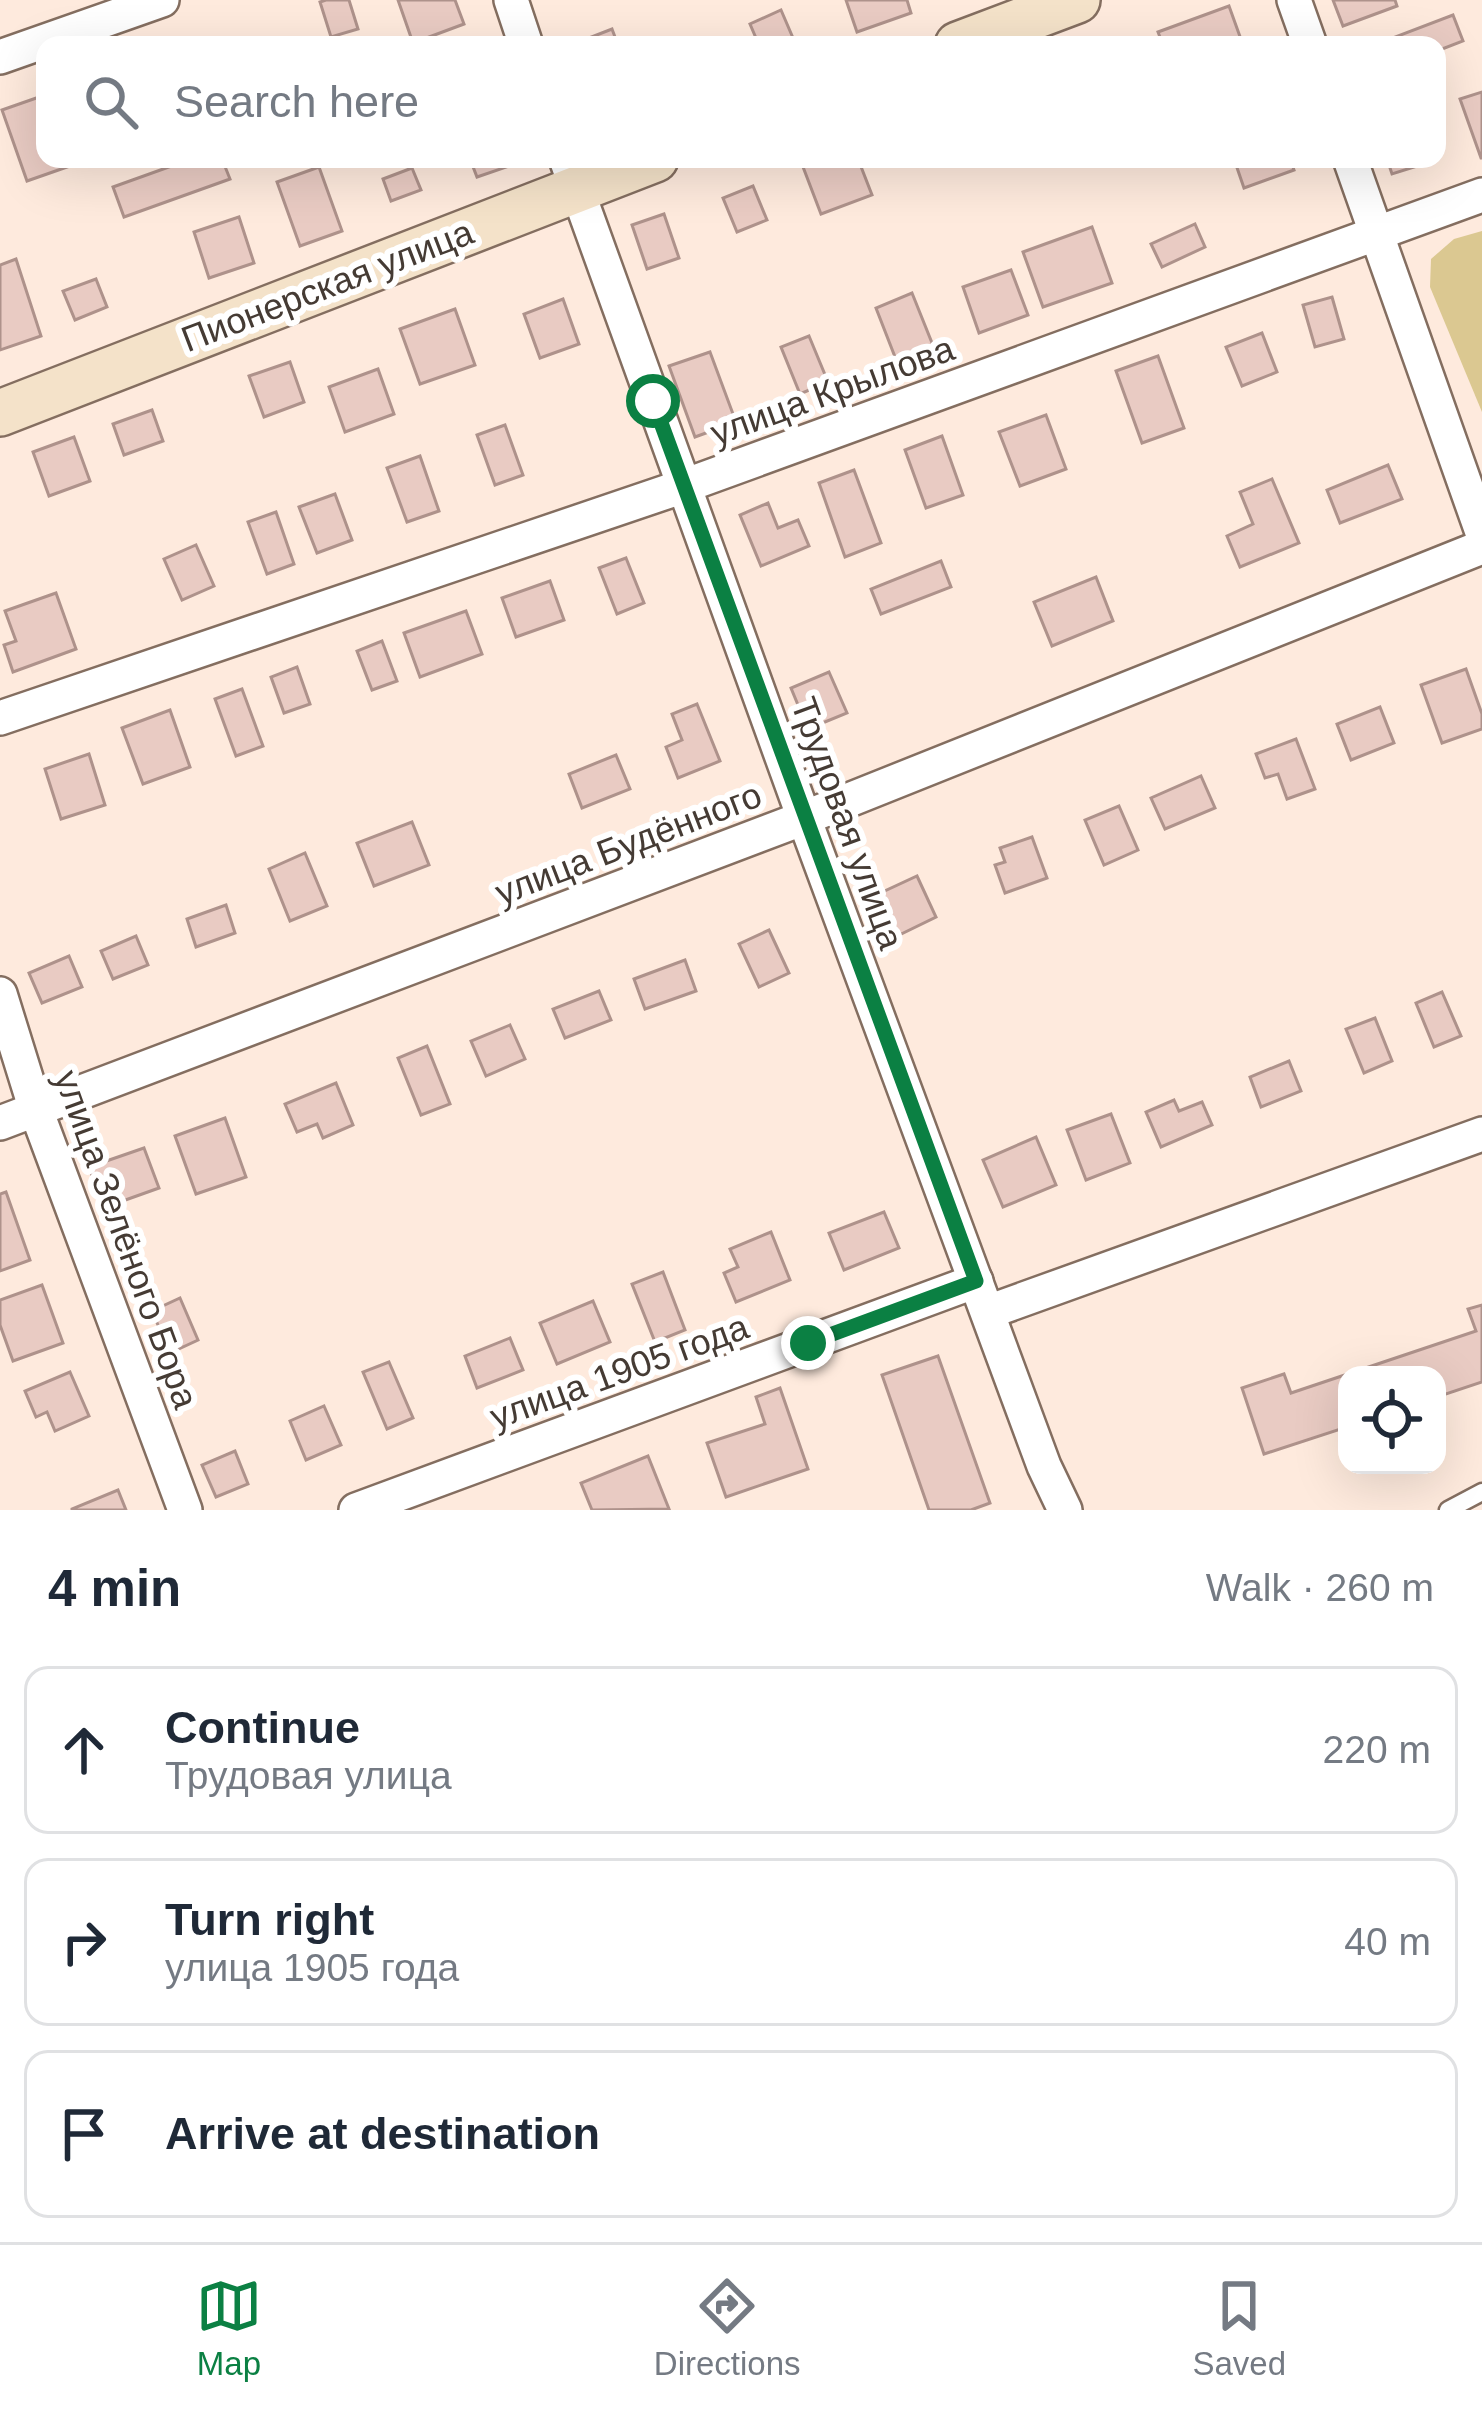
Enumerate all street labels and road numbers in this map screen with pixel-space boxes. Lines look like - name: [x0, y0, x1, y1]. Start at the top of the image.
- street label: Пионерская улица: [176, 211, 480, 360]
- street label: улица Крылова: [705, 327, 960, 454]
- street label: Трудовая улица: [783, 692, 912, 955]
- street label: улица Будённого: [489, 774, 767, 913]
- street label: улица Зелёного Бора: [46, 1065, 207, 1415]
- street label: улица 1905 года: [485, 1305, 755, 1437]

